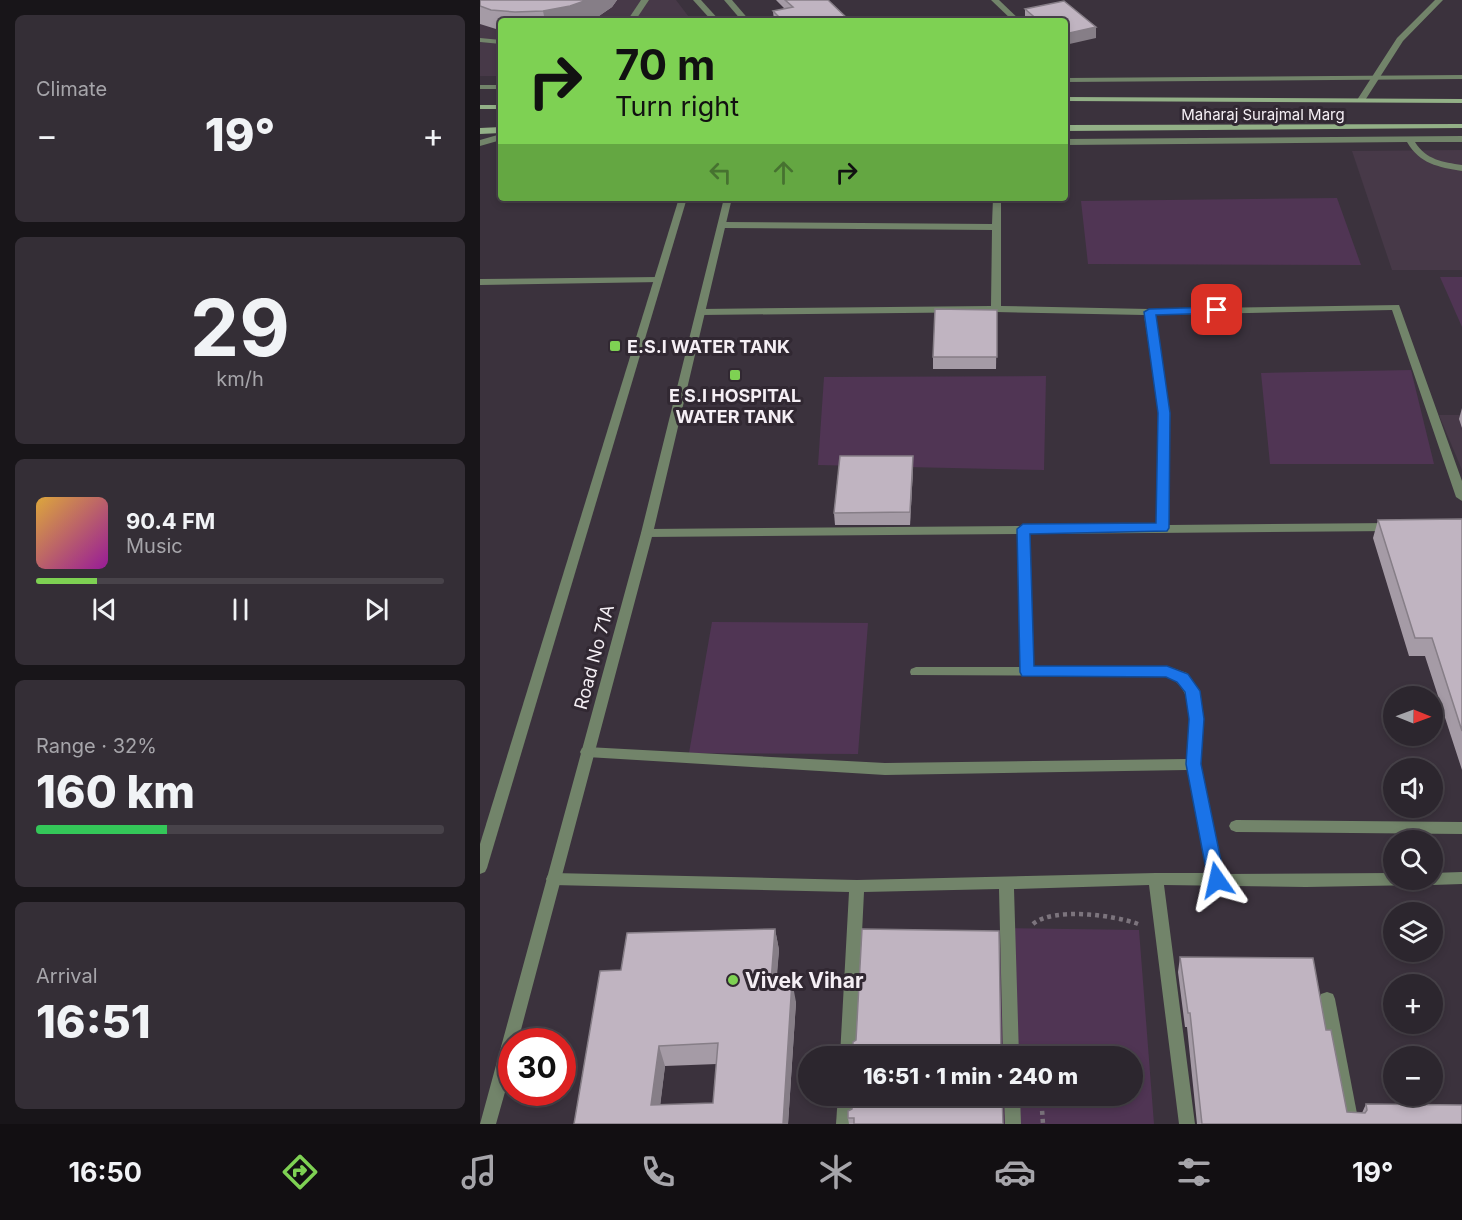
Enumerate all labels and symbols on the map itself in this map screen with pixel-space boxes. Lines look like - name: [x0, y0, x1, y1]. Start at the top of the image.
- street label: Maharaj Surajmal Marg: [1181, 105, 1345, 124]
- pin: [1191, 284, 1242, 335]
- place label: E.S.I WATER TANK: [627, 336, 790, 357]
- marker: E.S.I WATER TANK: [608, 339, 622, 353]
- marker: E S.I HOSPITAL WATER TANK: [728, 368, 742, 382]
- place label: E S.I HOSPITAL WATER TANK: [669, 385, 801, 427]
- street label: Road No 71A: [570, 602, 618, 712]
- north arrow: [1383, 686, 1443, 746]
- position arrow: [1185, 848, 1249, 912]
- place label: Vivek Vihar: [745, 968, 864, 993]
- marker: Vivek Vihar: [726, 973, 740, 987]
- speed limit sign: 30: [498, 1028, 576, 1106]

